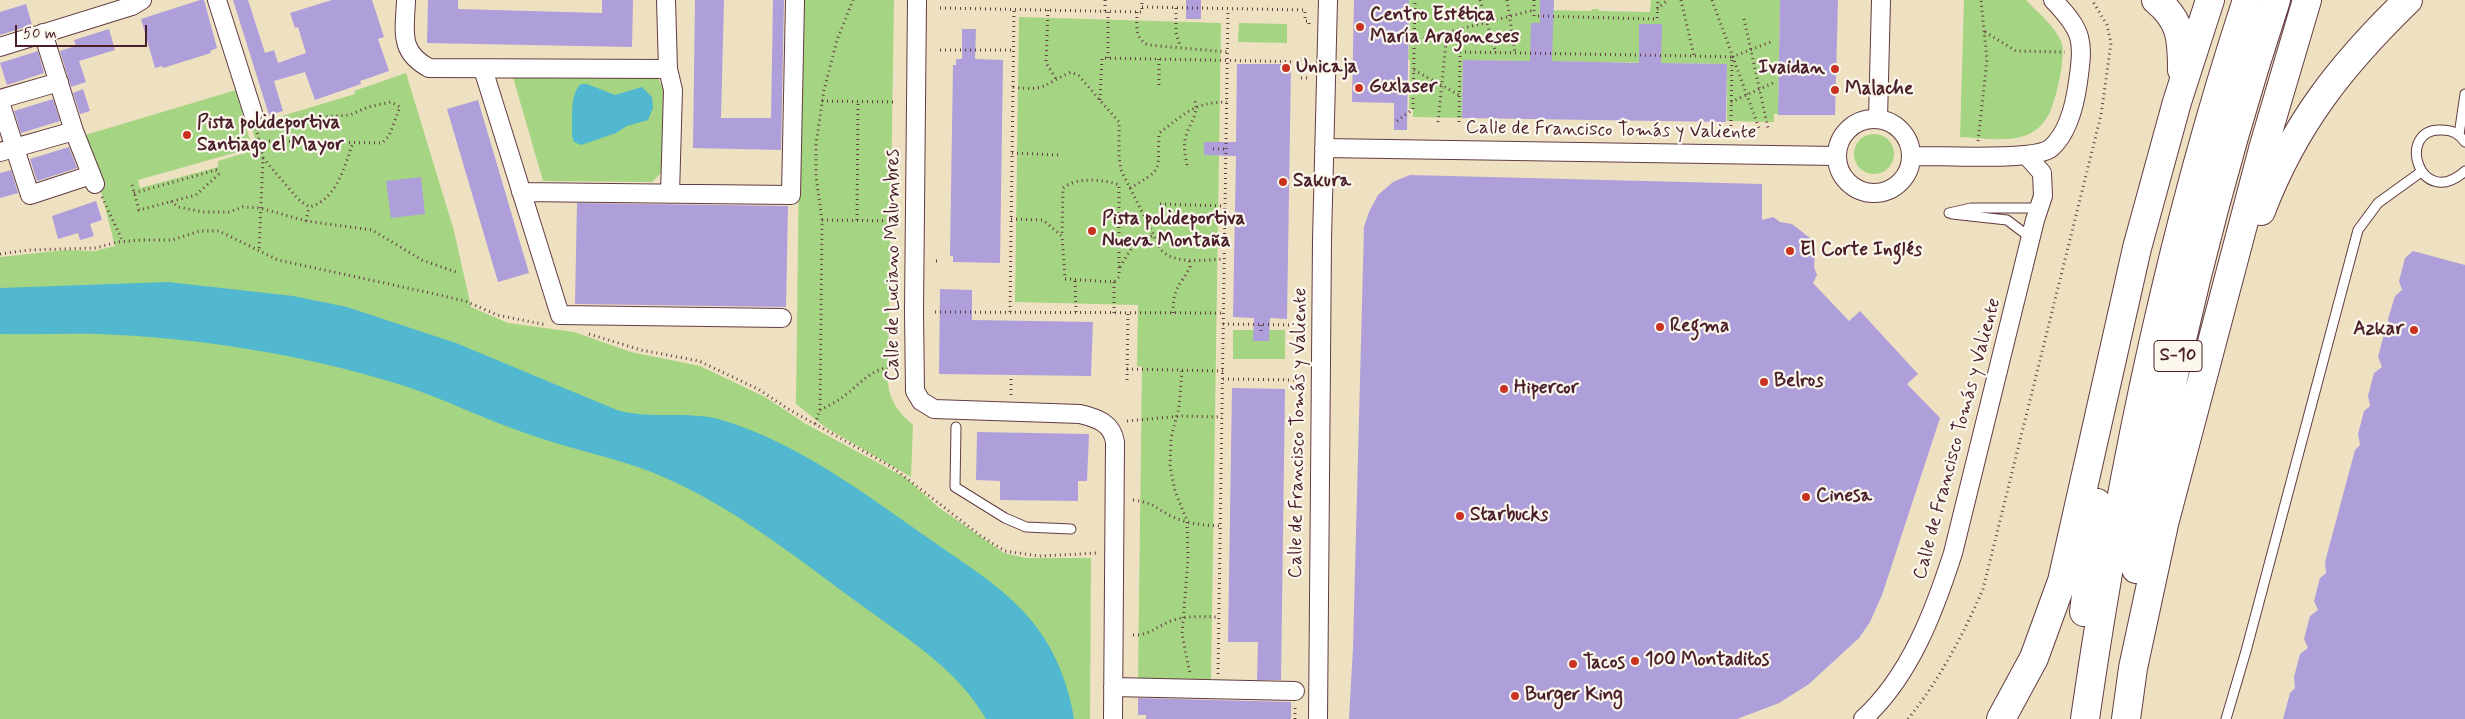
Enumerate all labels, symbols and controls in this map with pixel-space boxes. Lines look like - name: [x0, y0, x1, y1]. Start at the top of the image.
- place label: Centro Estética María Aragoneses: [1370, 5, 1519, 49]
- scale bar: [18, 15, 150, 47]
- marker: Centro Estética María Aragoneses: [1354, 21, 1366, 33]
- text: 50 m: [23, 24, 57, 44]
- place label: Unicaja: [1296, 57, 1358, 79]
- place label: Ivaidan: [1758, 58, 1825, 80]
- marker: Unicaja: [1280, 62, 1292, 74]
- marker: Ivaidan: [1829, 63, 1841, 75]
- place label: Gexlaser: [1369, 77, 1437, 99]
- place label: Malache: [1845, 79, 1913, 101]
- marker: Gexlaser: [1353, 82, 1365, 94]
- marker: Malache: [1829, 84, 1841, 96]
- place label: Pista polideportiva Santiago el Mayor: [197, 113, 344, 157]
- street label: Calle de Francisco Tomás y Valiente: [1465, 117, 1757, 145]
- marker: Pista polideportiva Santiago el Mayor: [181, 129, 193, 141]
- street label: Calle de Luciano Malumbres: [883, 149, 905, 381]
- place label: Sakura: [1293, 171, 1351, 193]
- marker: Sakura: [1277, 176, 1289, 188]
- place label: Pista polideportiva Nueva Montaña: [1102, 209, 1245, 253]
- marker: Pista polideportiva Nueva Montaña: [1086, 225, 1098, 237]
- place label: El Corte Inglés: [1800, 240, 1922, 262]
- marker: El Corte Inglés: [1784, 245, 1796, 257]
- street label: Calle de Francisco Tomás y Valiente: [1285, 287, 1313, 579]
- street label: Calle de Francisco Tomás y Valiente: [1909, 296, 2007, 582]
- place label: Regma: [1670, 316, 1729, 338]
- place label: Azkar: [2353, 319, 2404, 341]
- marker: Regma: [1654, 321, 1666, 333]
- marker: Azkar: [2408, 324, 2420, 336]
- road number: S-10: [2154, 341, 2202, 372]
- place label: Belros: [1774, 371, 1824, 393]
- marker: Belros: [1758, 376, 1770, 388]
- place label: Hipercor: [1514, 378, 1579, 400]
- marker: Hipercor: [1498, 383, 1510, 395]
- place label: Cinesa: [1816, 486, 1872, 508]
- marker: Cinesa: [1800, 491, 1812, 503]
- place label: Starbucks: [1470, 505, 1548, 527]
- marker: Starbucks: [1454, 510, 1466, 522]
- place label: 100 Montaditos: [1645, 650, 1769, 672]
- place label: Tacos: [1583, 653, 1625, 675]
- marker: 100 Montaditos: [1629, 655, 1641, 667]
- marker: Tacos: [1567, 658, 1579, 670]
- place label: Burger King: [1525, 685, 1623, 707]
- marker: Burger King: [1509, 690, 1521, 702]

